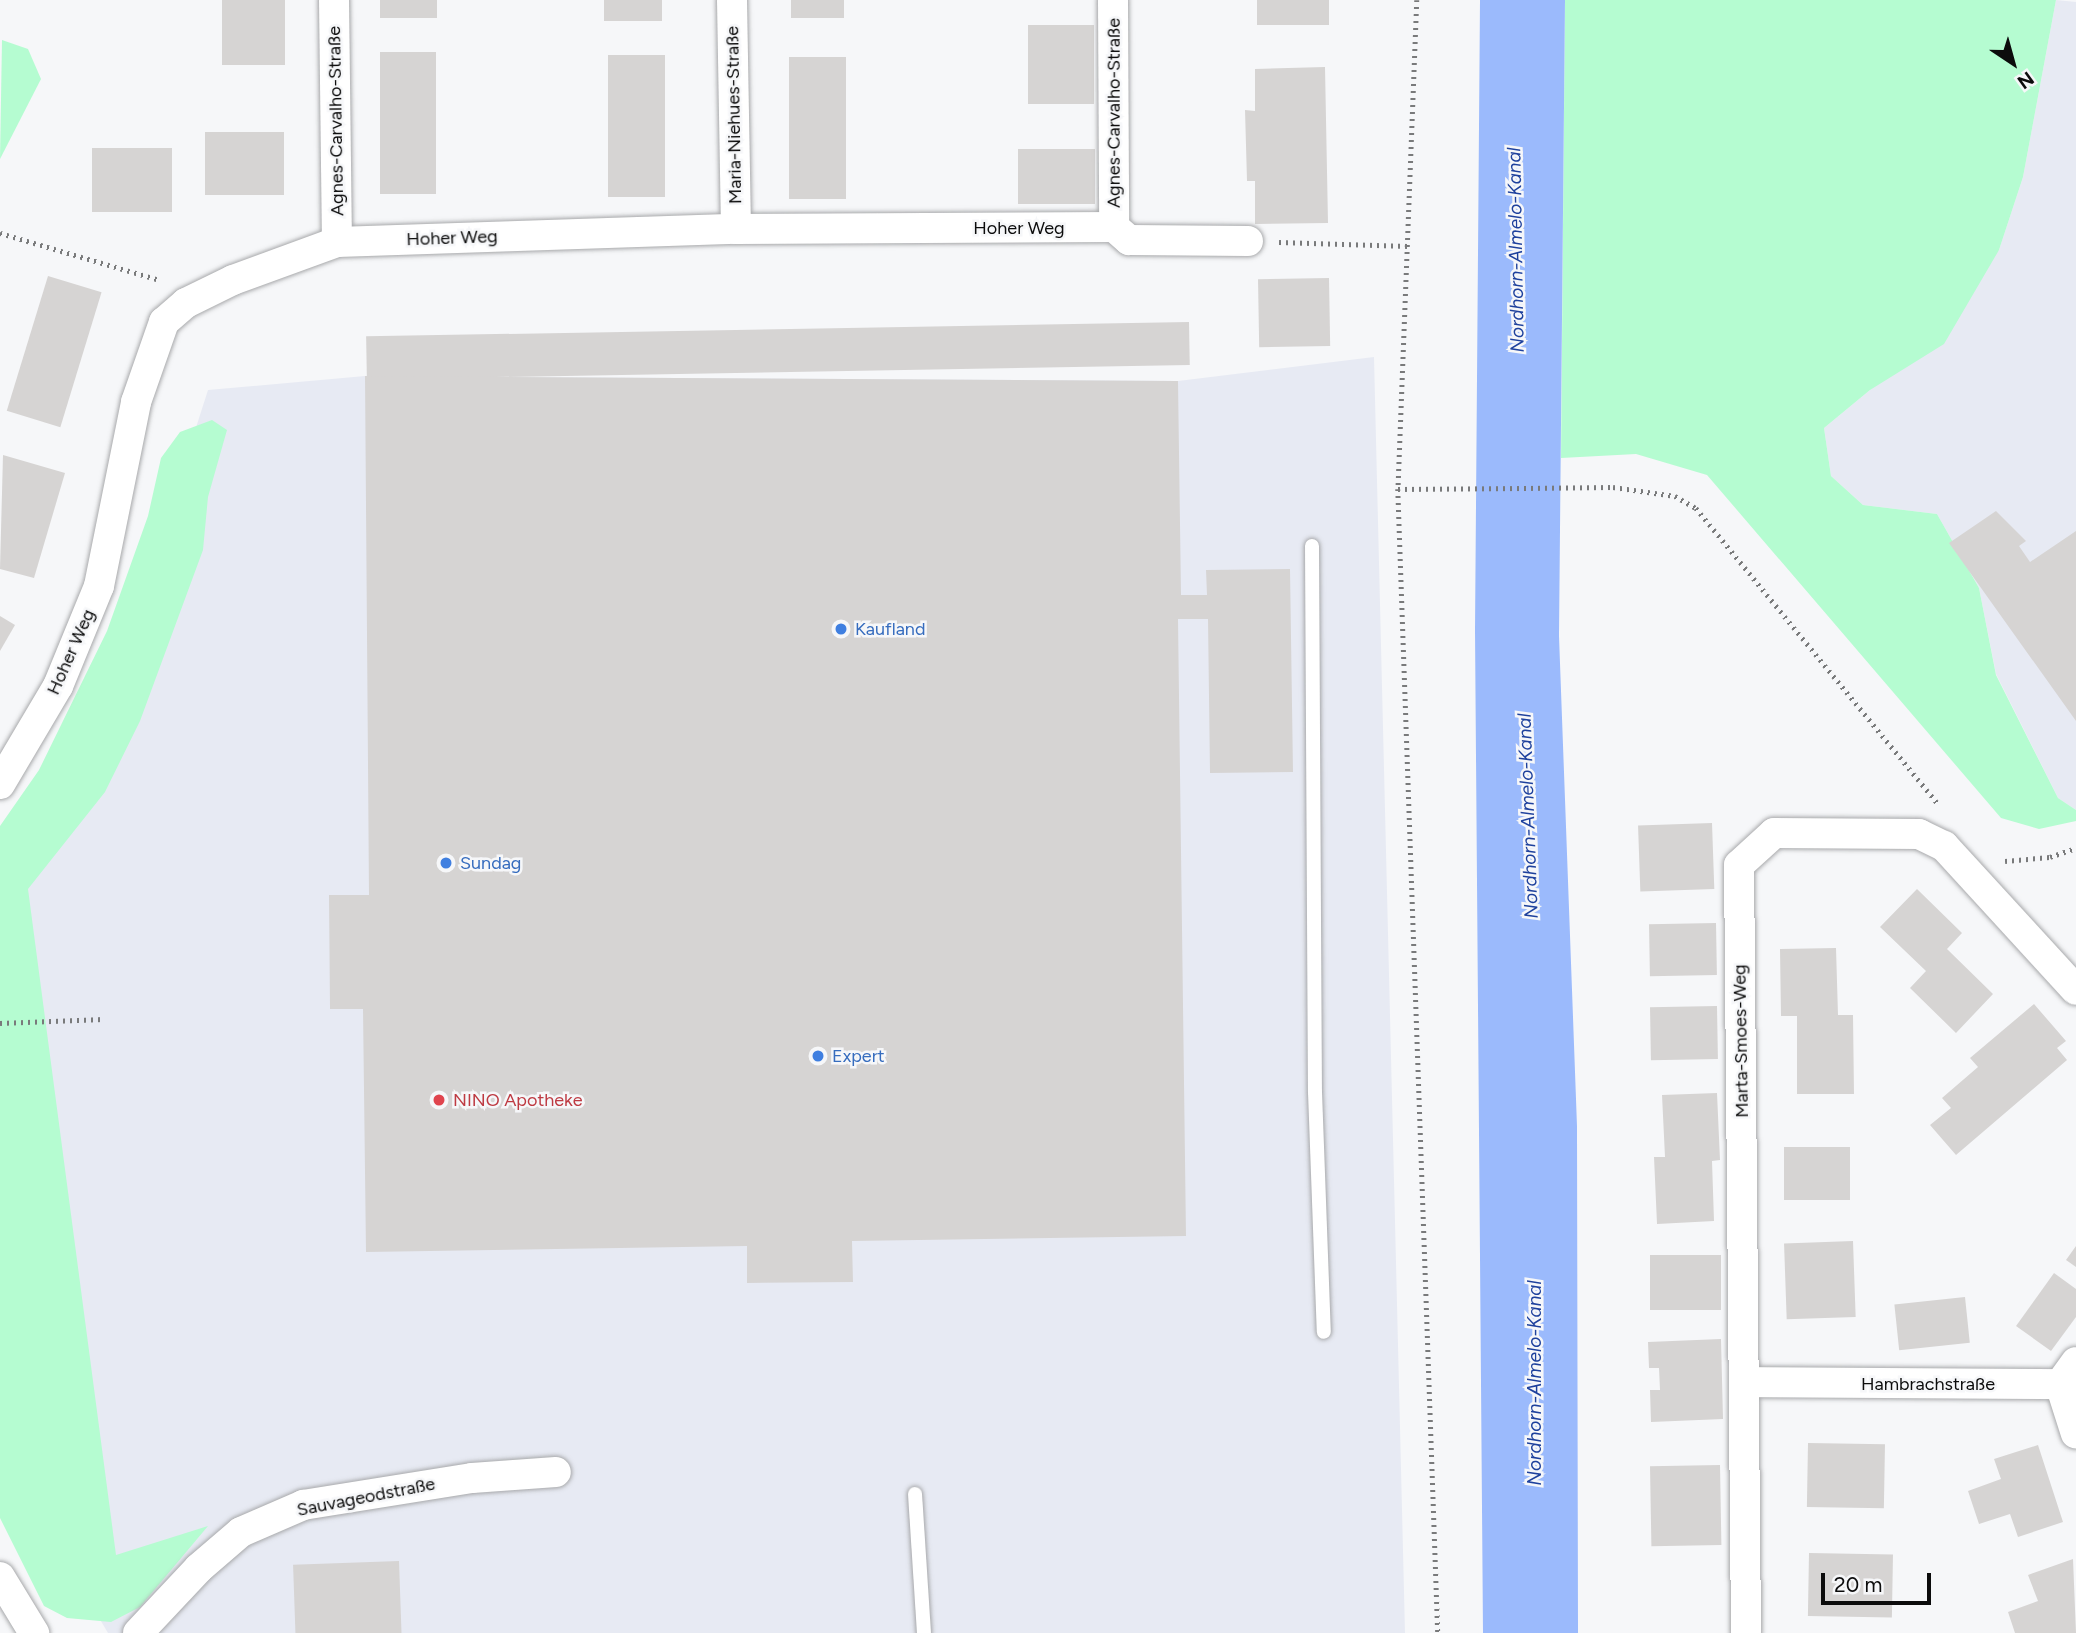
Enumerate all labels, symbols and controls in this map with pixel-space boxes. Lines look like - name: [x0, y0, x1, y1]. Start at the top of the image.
- street label: Agnes-Carvalho-Straße: [1103, 18, 1125, 208]
- street label: Agnes-Carvalho-Straße: [324, 26, 348, 216]
- street label: Maria-Niehues-Straße: [722, 26, 746, 204]
- north arrow: [1978, 28, 2048, 98]
- text: N: [2013, 67, 2038, 94]
- water label: Nordhorn-Almelo-Kanal: [1503, 147, 1529, 353]
- street label: Hoher Weg: [973, 217, 1065, 239]
- street label: Hoher Weg: [406, 226, 498, 250]
- street label: Hoher Weg: [43, 606, 99, 698]
- place label: Kaufland: [855, 618, 925, 640]
- marker: Kaufland: [833, 621, 849, 637]
- water label: Nordhorn-Almelo-Kanal: [1513, 713, 1543, 919]
- place label: Sundag: [460, 852, 521, 874]
- marker: Sundag: [438, 855, 454, 871]
- street label: Marta-Smoes-Weg: [1729, 964, 1753, 1118]
- place label: Expert: [832, 1045, 885, 1067]
- marker: Expert: [810, 1048, 826, 1064]
- place label: NINO Apotheke: [453, 1089, 582, 1111]
- marker: NINO Apotheke: [431, 1092, 447, 1108]
- water label: Nordhorn-Almelo-Kanal: [1524, 1280, 1546, 1486]
- street label: Hambrachstraße: [1861, 1373, 1995, 1395]
- street label: Sauvageodstraße: [295, 1473, 437, 1521]
- scale bar: [1824, 1560, 1934, 1604]
- text: 20 m: [1834, 1572, 1882, 1597]

